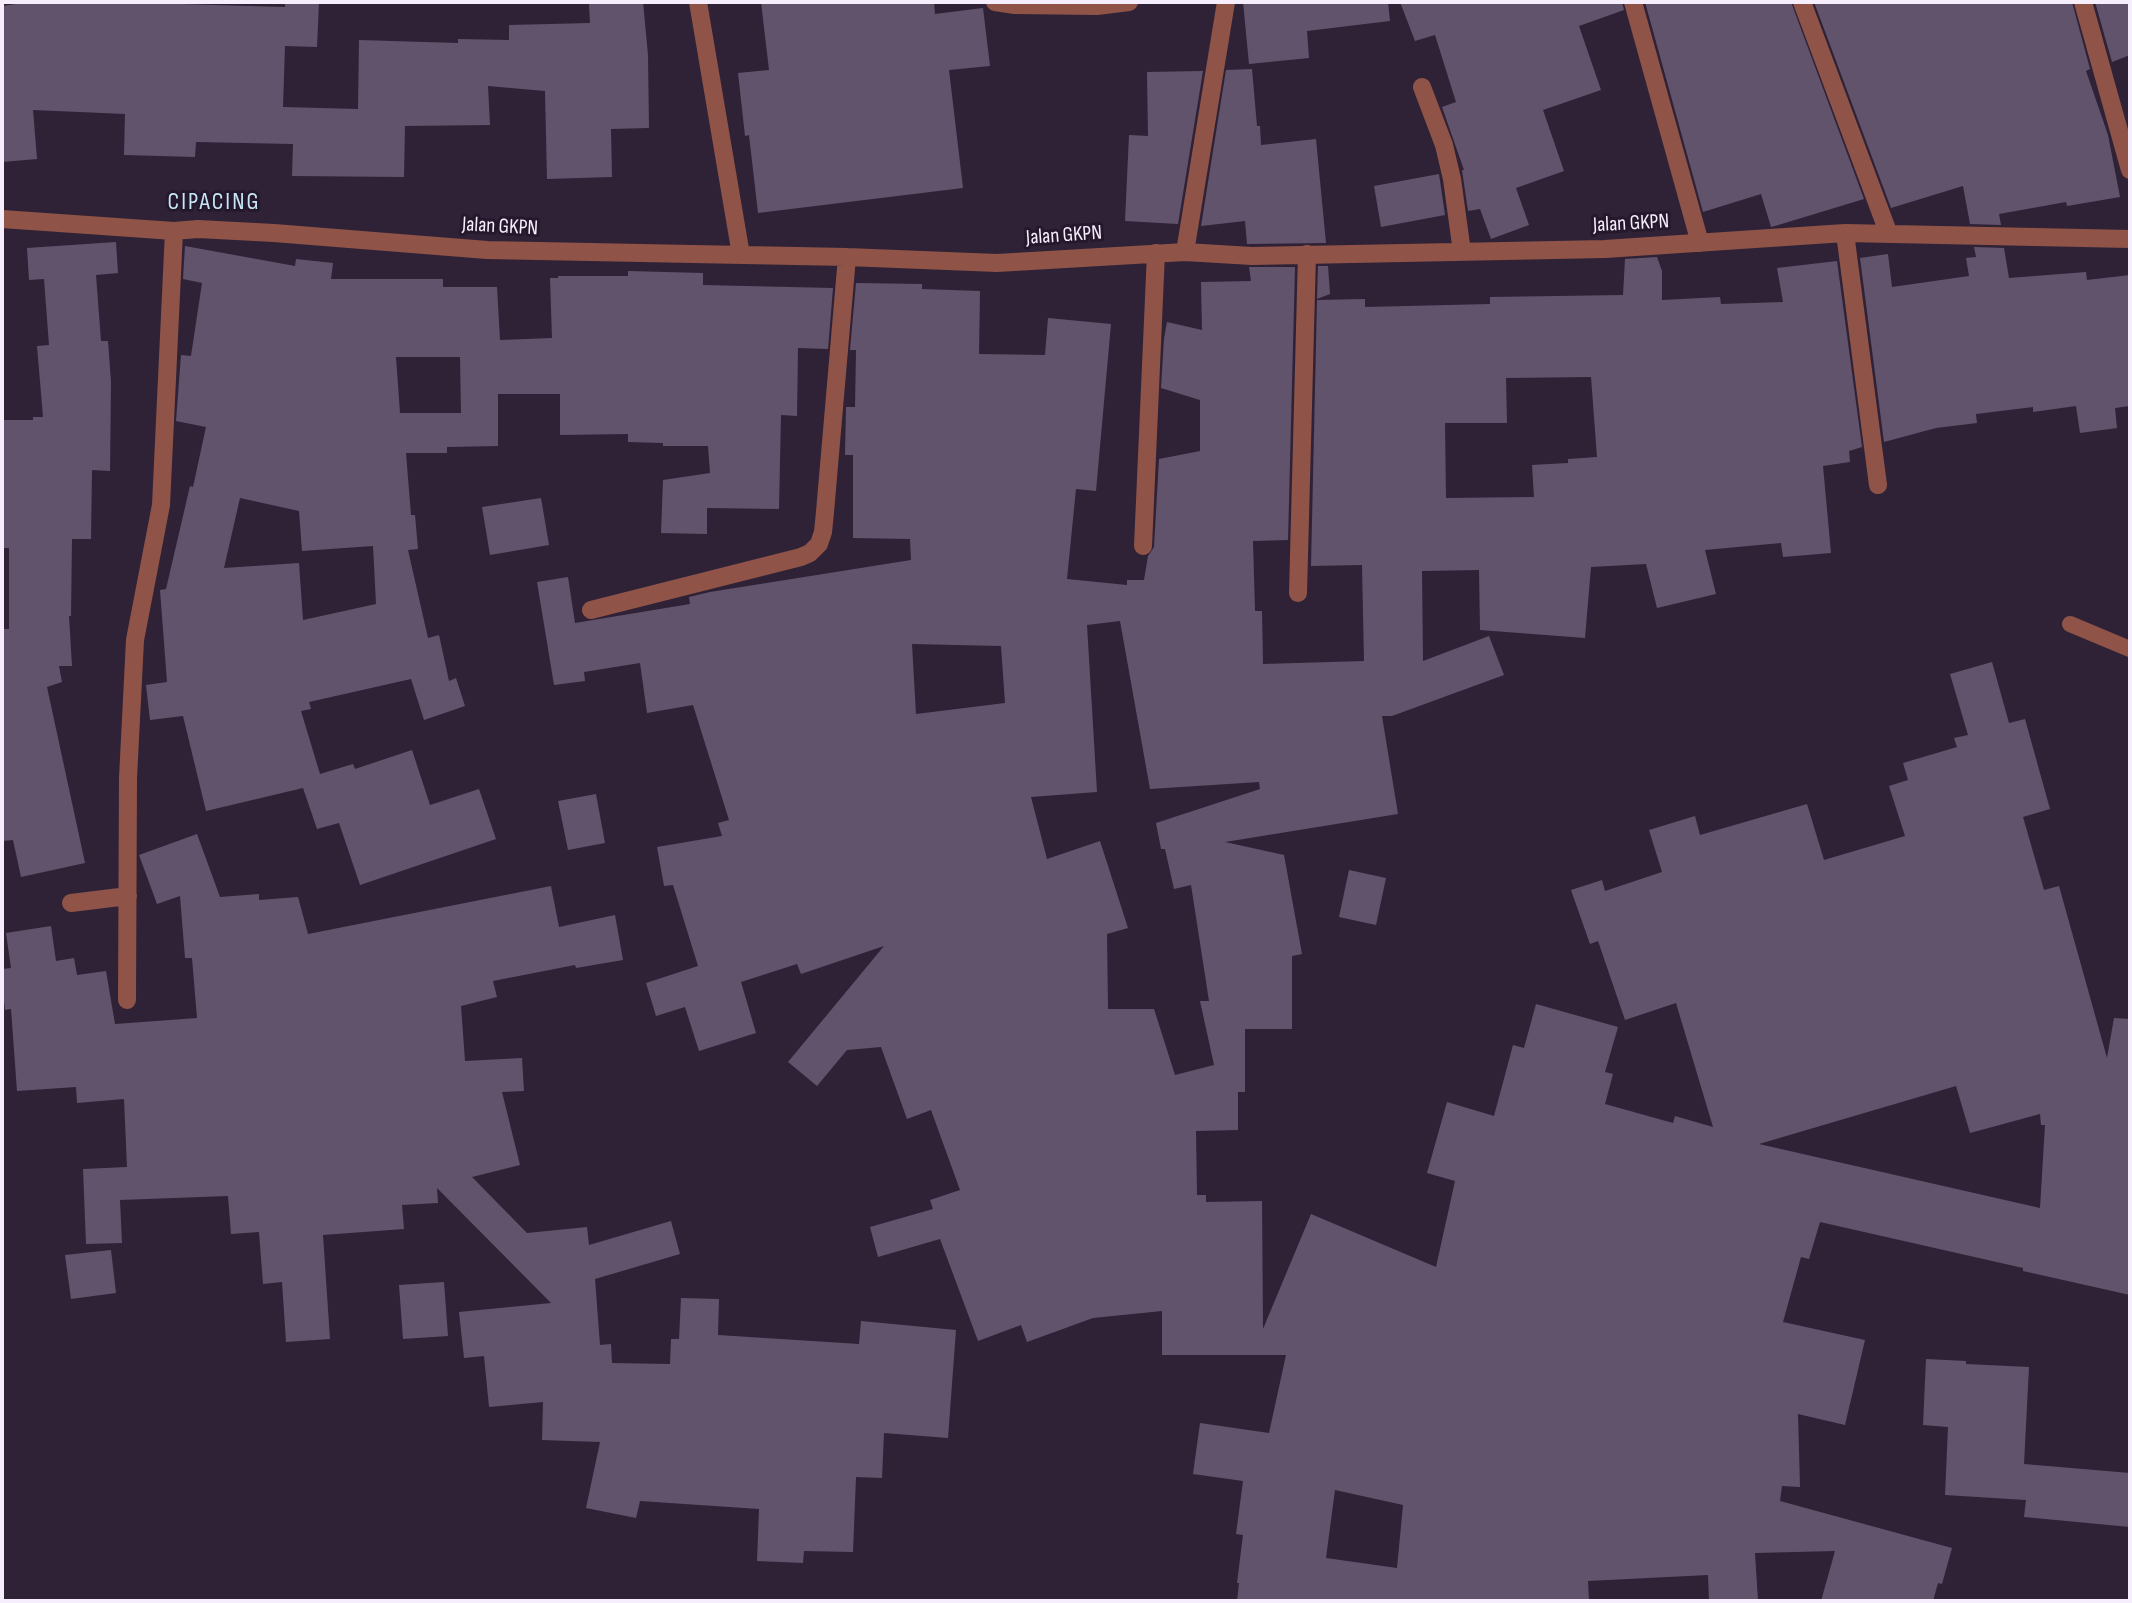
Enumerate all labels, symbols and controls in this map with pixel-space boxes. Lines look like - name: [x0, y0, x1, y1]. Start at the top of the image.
- district label: CIPACING: [169, 189, 259, 217]
- street label: Jalan GKPN: [1592, 209, 1670, 239]
- street label: Jalan GKPN: [461, 212, 539, 242]
- street label: Jalan GKPN: [1025, 221, 1103, 251]

